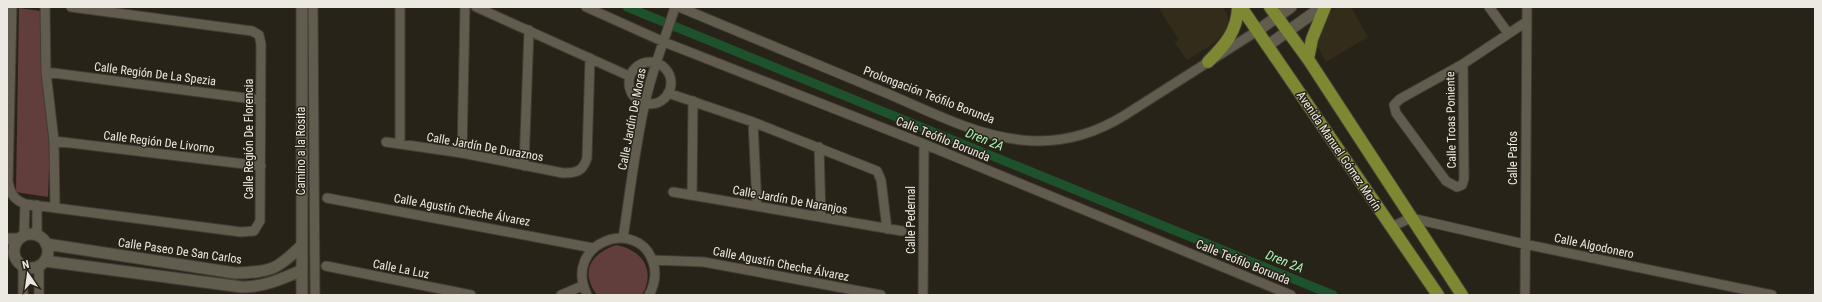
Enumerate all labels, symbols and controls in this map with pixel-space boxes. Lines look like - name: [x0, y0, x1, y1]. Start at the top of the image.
- street label: Calle Región De La Spezia: [93, 60, 217, 88]
- street label: Prolongación Teófilo Borunda: [861, 63, 997, 127]
- street label: Calle Jardín De Moras: [615, 67, 649, 171]
- street label: Calle Troas Poniente: [1443, 71, 1459, 169]
- street label: Calle Región De Florencia: [242, 79, 256, 199]
- street label: Avenida Manuel Gómez Morín: [1294, 89, 1384, 214]
- street label: Camino a la Rosita: [294, 106, 308, 195]
- street label: Calle Teófilo Borunda: [894, 114, 992, 164]
- water label: Dren 2A: [964, 125, 1006, 154]
- street label: Calle Región De Livorno: [103, 128, 215, 156]
- street label: Calle Jardín De Duraznos: [425, 130, 545, 164]
- street label: Calle Pafos: [1506, 131, 1520, 185]
- street label: Calle Jardín De Naranjos: [731, 183, 849, 217]
- street label: Calle Pedernal: [904, 186, 918, 254]
- street label: Calle Agustín Cheche Álvarez: [393, 190, 532, 229]
- street label: Calle Algodonero: [1553, 231, 1635, 261]
- street label: Calle Paseo De San Carlos: [117, 235, 243, 267]
- street label: Calle Teófilo Borunda: [1194, 237, 1292, 287]
- street label: Calle Agustín Cheche Álvarez: [712, 243, 850, 284]
- water label: Dren 2A: [1264, 247, 1306, 276]
- north arrow: [8, 254, 48, 294]
- street label: Calle La Luz: [372, 257, 430, 281]
- text: N: [21, 258, 31, 272]

